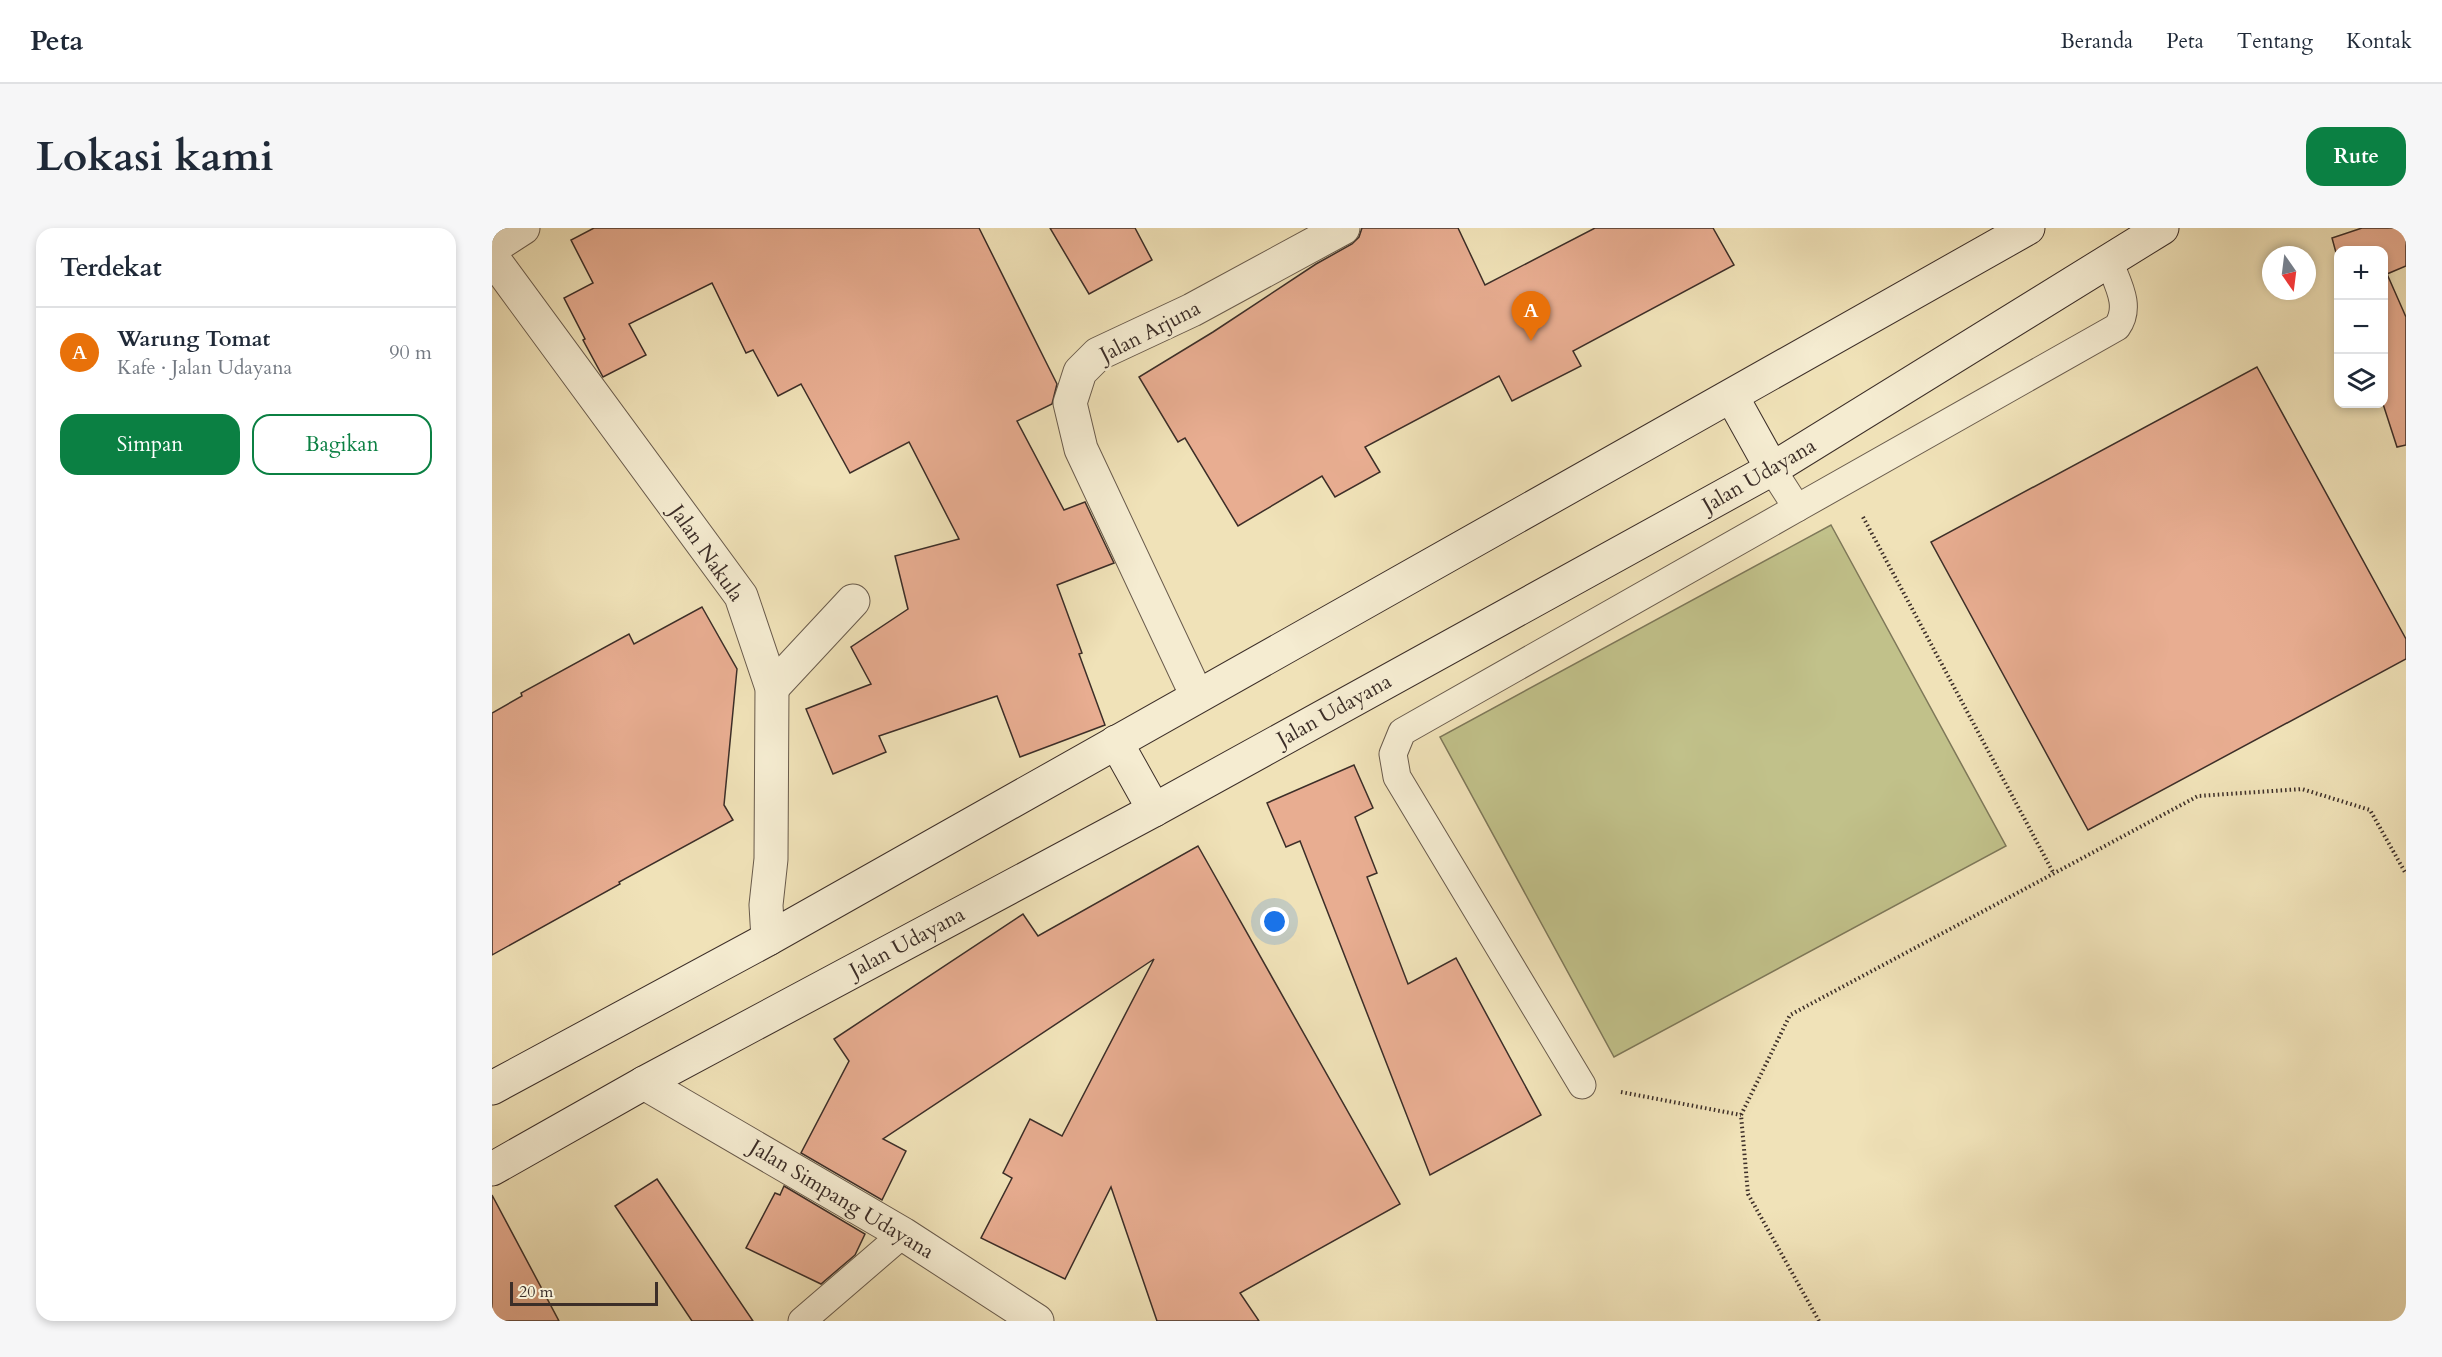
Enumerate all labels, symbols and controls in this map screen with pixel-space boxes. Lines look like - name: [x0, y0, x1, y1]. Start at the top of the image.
- text: Peta: [30, 22, 83, 60]
- text: Beranda: [2060, 27, 2133, 56]
- text: Peta: [2166, 27, 2204, 56]
- text: Tentang: [2237, 27, 2313, 56]
- text: Kontak: [2346, 27, 2412, 56]
- button: Rute: [2306, 127, 2406, 186]
- text: Lokasi kami: [36, 128, 274, 185]
- north arrow: [2262, 246, 2316, 300]
- map controls: [2334, 246, 2388, 408]
- button: +: [2334, 246, 2388, 300]
- text: Terdekat: [60, 250, 162, 285]
- pin: A: [1512, 291, 1550, 341]
- street label: Jalan Arjuna: [1092, 294, 1205, 371]
- button: −: [2334, 300, 2388, 354]
- text: Warung Tomat: [117, 324, 270, 354]
- text: A: [72, 339, 87, 366]
- text: 90 m: [389, 339, 432, 366]
- text: Kafe · Jalan Udayana: [117, 354, 292, 381]
- button: layers: [2334, 354, 2388, 408]
- button: Simpan: [60, 414, 240, 475]
- button: Bagikan: [252, 414, 432, 475]
- street label: Jalan Udayana: [1695, 431, 1821, 521]
- street label: Jalan Nakula: [661, 496, 751, 608]
- street label: Jalan Udayana: [1269, 667, 1397, 755]
- street label: Jalan Udayana: [842, 900, 970, 986]
- your location: [1260, 907, 1289, 936]
- street label: Jalan Simpang Udayana: [741, 1131, 939, 1266]
- scale bar: [510, 1279, 658, 1306]
- text: 20 m: [519, 1281, 553, 1303]

